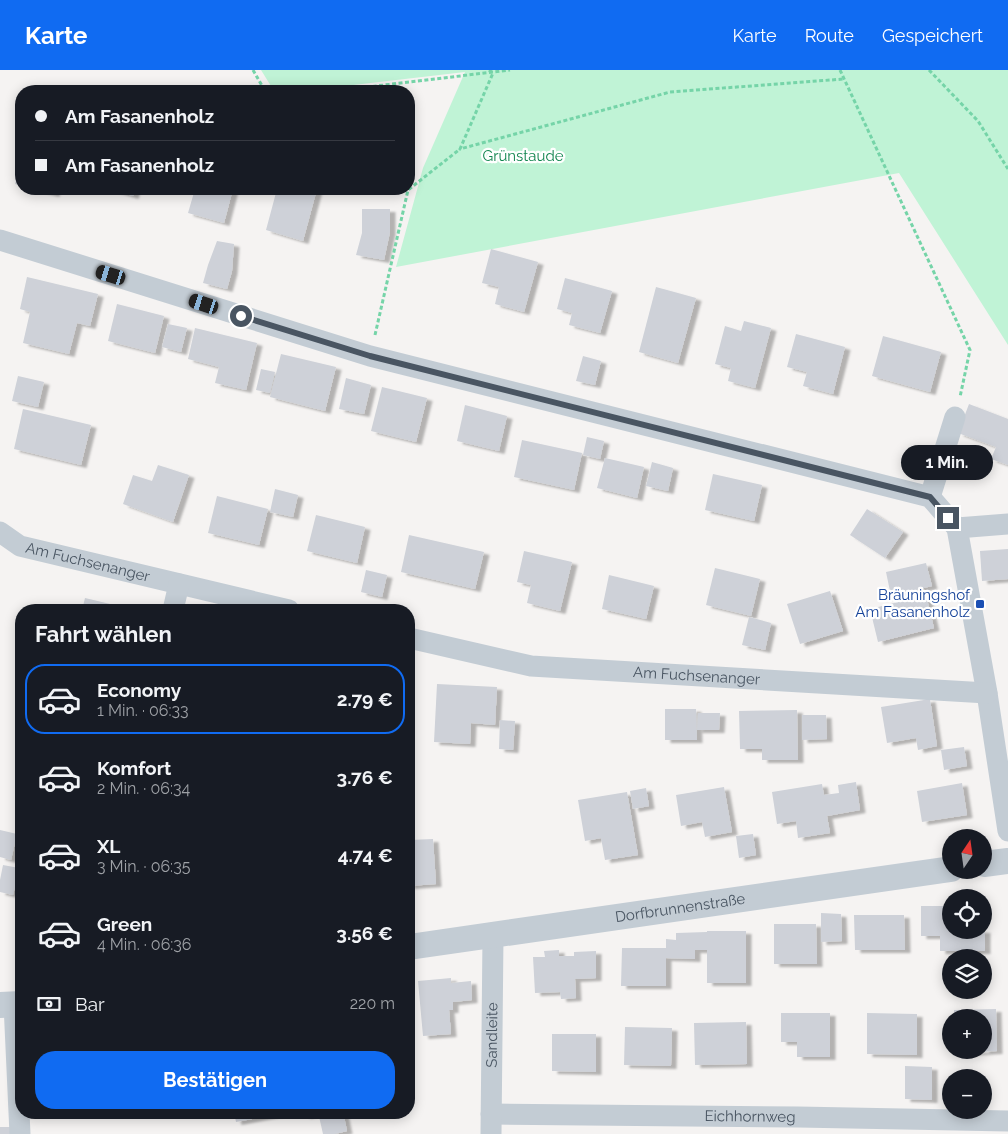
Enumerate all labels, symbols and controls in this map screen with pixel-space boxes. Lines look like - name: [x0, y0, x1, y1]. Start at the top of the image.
- text: Karte: [25, 21, 87, 50]
- text: Karte: [733, 25, 777, 46]
- text: Route: [805, 25, 854, 46]
- text: Gespeichert: [882, 25, 983, 46]
- text: Am Fasanenholz: [65, 105, 214, 127]
- park label: Grünstaude: [482, 147, 564, 165]
- text: Am Fasanenholz: [65, 154, 214, 176]
- car: [94, 263, 127, 287]
- car: [187, 292, 220, 316]
- route start: [230, 305, 252, 327]
- callout: 1 Min.: [902, 446, 994, 480]
- text: 1 Min.: [926, 453, 968, 472]
- route end: [937, 507, 959, 529]
- street label: Am Fuchsenanger: [24, 539, 152, 586]
- place label: Bräuningshof Am Fasanenholz: [855, 586, 971, 621]
- marker: Bräuningshof Am Fasanenholz: [974, 598, 986, 610]
- text: Fahrt wählen: [35, 621, 172, 647]
- street label: Am Fuchsenanger: [633, 663, 761, 689]
- icon: car: [37, 677, 82, 722]
- text: Economy: [97, 679, 181, 701]
- text: 2.79 €: [337, 688, 393, 710]
- text: 1 Min. · 06:33: [97, 701, 189, 720]
- icon: car: [37, 755, 82, 800]
- text: Komfort: [97, 757, 171, 779]
- text: 3.76 €: [337, 766, 393, 788]
- text: 2 Min. · 06:34: [97, 779, 190, 798]
- north arrow: [942, 829, 992, 879]
- map controls: [942, 829, 992, 1119]
- icon: car: [37, 833, 82, 878]
- text: XL: [97, 835, 120, 857]
- text: 4.74 €: [338, 844, 393, 866]
- text: 3 Min. · 06:35: [97, 857, 190, 876]
- button: locate: [942, 889, 992, 939]
- street label: Dorfbrunnenstraße: [614, 890, 747, 926]
- icon: car: [37, 911, 82, 956]
- text: Green: [97, 913, 152, 935]
- text: 3.56 €: [336, 922, 393, 944]
- text: 4 Min. · 06:36: [97, 935, 192, 954]
- button: layers: [942, 949, 992, 999]
- icon: cash: [35, 990, 63, 1018]
- text: Bar: [75, 993, 105, 1015]
- text: 220 m: [350, 994, 395, 1013]
- street label: Sandleite: [483, 1002, 501, 1068]
- button: +: [942, 1009, 992, 1059]
- button: Bestätigen: [35, 1051, 395, 1109]
- button: −: [942, 1069, 992, 1119]
- street label: Eichhornweg: [704, 1107, 796, 1126]

